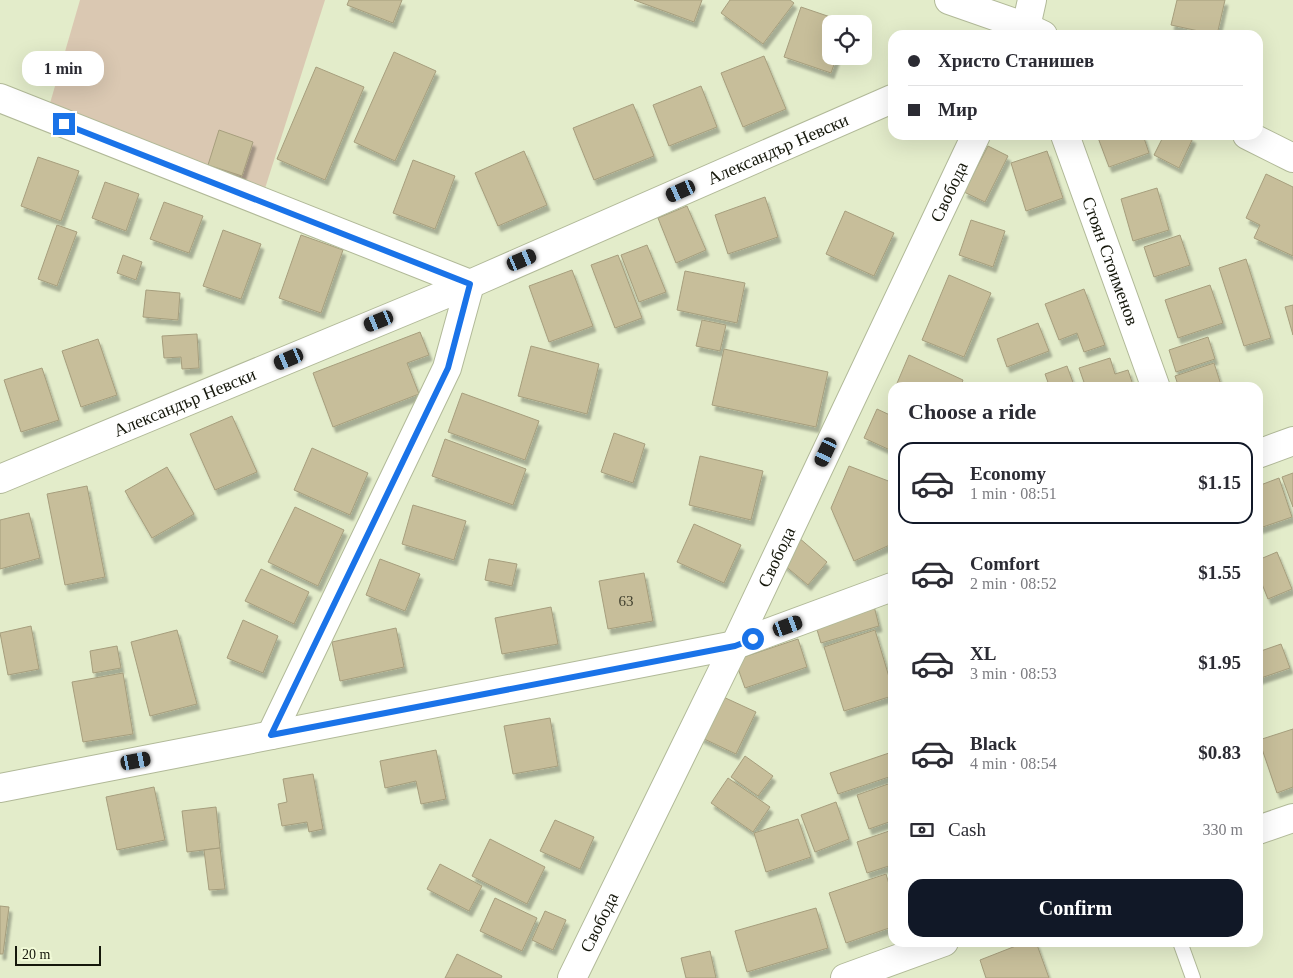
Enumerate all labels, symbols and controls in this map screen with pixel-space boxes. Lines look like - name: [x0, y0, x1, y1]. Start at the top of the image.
- map controls: [822, 15, 872, 65]
- button: locate: [822, 15, 872, 65]
- text: Христо Станишев: [938, 50, 1094, 71]
- callout: 1 min: [23, 52, 105, 86]
- text: 1 min: [44, 60, 82, 77]
- text: Мир: [938, 99, 977, 120]
- street label: Александър Невски: [704, 109, 852, 189]
- route end: [53, 113, 75, 135]
- street label: Свобода: [926, 158, 972, 225]
- car: [664, 178, 697, 204]
- street label: Стоян Стоименов: [1078, 194, 1143, 328]
- car: [505, 247, 538, 273]
- car: [362, 308, 395, 334]
- car: [272, 346, 305, 372]
- street label: Александър Невски: [111, 364, 259, 441]
- text: Choose a ride: [908, 399, 1036, 424]
- car: [812, 435, 839, 469]
- icon: car: [910, 461, 955, 506]
- text: Economy: [970, 463, 1046, 484]
- text: $1.15: [1198, 472, 1241, 493]
- text: 1 min · 08:51: [970, 485, 1057, 502]
- street label: Свобода: [754, 524, 799, 590]
- icon: car: [910, 551, 955, 596]
- text: Comfort: [970, 553, 1040, 574]
- text: $1.55: [1198, 562, 1241, 583]
- text: 2 min · 08:52: [970, 575, 1057, 592]
- house number: 63: [619, 593, 634, 609]
- car: [771, 614, 804, 638]
- route start: [742, 628, 764, 650]
- icon: car: [910, 641, 955, 686]
- text: XL: [970, 643, 996, 664]
- text: $1.95: [1198, 652, 1241, 673]
- text: 3 min · 08:53: [970, 665, 1057, 682]
- icon: car: [910, 731, 955, 776]
- text: Black: [970, 733, 1016, 754]
- text: $0.83: [1198, 742, 1241, 763]
- car: [119, 751, 152, 771]
- text: 4 min · 08:54: [970, 755, 1057, 772]
- icon: cash: [908, 816, 936, 844]
- text: Cash: [948, 819, 986, 840]
- text: 330 m: [1203, 821, 1243, 838]
- button: Confirm: [908, 879, 1243, 937]
- street label: Свобода: [576, 889, 622, 956]
- scale bar: [15, 943, 101, 966]
- text: 20 m: [22, 947, 50, 962]

